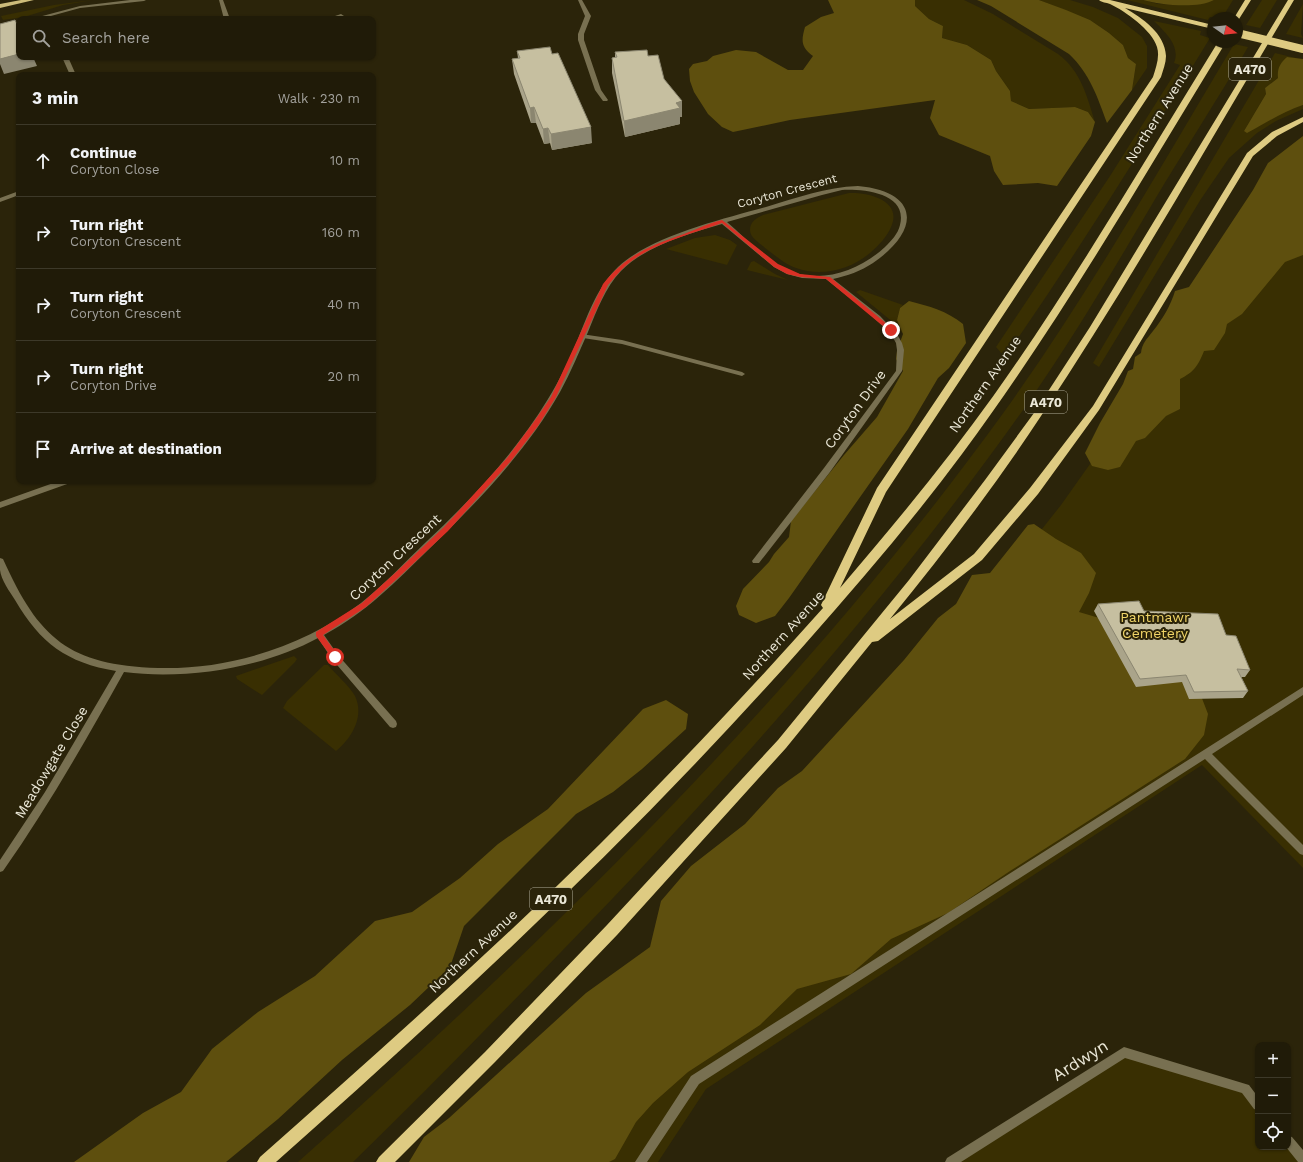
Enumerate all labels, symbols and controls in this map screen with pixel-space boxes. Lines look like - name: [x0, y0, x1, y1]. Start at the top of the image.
- north arrow: [1207, 12, 1243, 48]
- search box: [16, 16, 376, 60]
- icon: search: [30, 27, 52, 49]
- text: Search here: [62, 29, 150, 47]
- road number: A470: [1229, 58, 1271, 80]
- street label: Northern Avenue: [1122, 60, 1196, 166]
- text: 3 min: [32, 88, 78, 108]
- text: Walk · 230 m: [278, 91, 360, 106]
- text: Continue: [70, 144, 137, 162]
- icon: ahead: [32, 150, 54, 172]
- text: 10 m: [330, 153, 360, 168]
- text: Coryton Close: [70, 162, 160, 177]
- street label: Coryton Crescent: [736, 171, 838, 211]
- text: Turn right: [70, 216, 143, 234]
- icon: right: [32, 222, 54, 244]
- text: 160 m: [322, 225, 360, 240]
- text: Coryton Crescent: [70, 234, 181, 249]
- text: Turn right: [70, 288, 143, 306]
- icon: right: [32, 294, 54, 316]
- text: 40 m: [327, 297, 360, 312]
- text: Coryton Crescent: [70, 306, 181, 321]
- route end: [882, 321, 900, 339]
- street label: Northern Avenue: [946, 332, 1024, 436]
- text: Turn right: [70, 360, 143, 378]
- icon: right: [32, 366, 54, 388]
- street label: Coryton Drive: [821, 366, 889, 452]
- text: 20 m: [328, 369, 360, 384]
- text: Coryton Drive: [70, 378, 157, 393]
- road number: A470: [1025, 391, 1067, 413]
- icon: arrive: [32, 438, 54, 460]
- text: Arrive at destination: [70, 440, 222, 458]
- street label: Coryton Crescent: [346, 510, 444, 604]
- street label: Northern Avenue: [739, 587, 827, 683]
- park label: Pantmawr Cemetery: [1120, 609, 1190, 641]
- route start: [326, 648, 344, 666]
- street label: Meadowgate Close: [11, 703, 91, 821]
- road number: A470: [530, 888, 572, 910]
- street label: Northern Avenue: [426, 906, 520, 996]
- street label: Ardwyn: [1048, 1035, 1112, 1085]
- map controls: [1255, 1042, 1291, 1150]
- button: +: [1255, 1042, 1291, 1078]
- button: −: [1255, 1078, 1291, 1114]
- button: locate: [1255, 1114, 1291, 1150]

